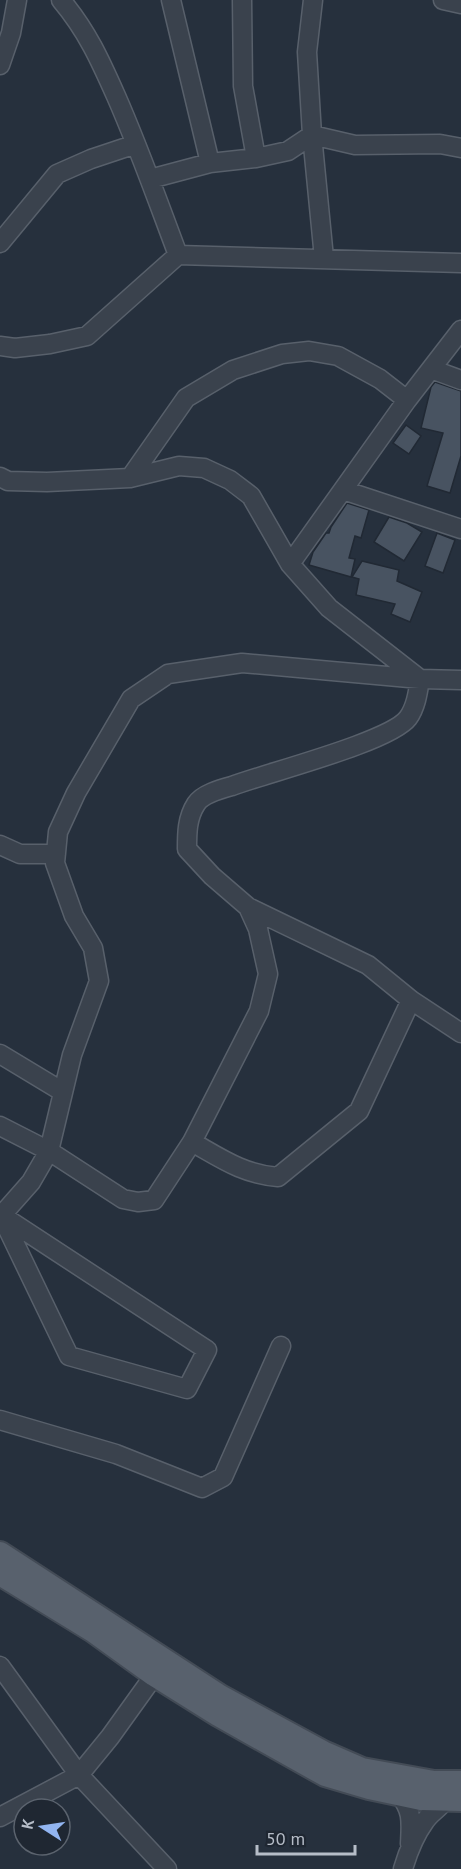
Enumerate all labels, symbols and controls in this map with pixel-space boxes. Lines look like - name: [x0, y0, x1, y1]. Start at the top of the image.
- north arrow: [12, 1797, 72, 1857]
- text: K: [17, 1817, 38, 1831]
- scale bar: [257, 1818, 354, 1856]
- text: 50 m: [266, 1827, 305, 1850]

